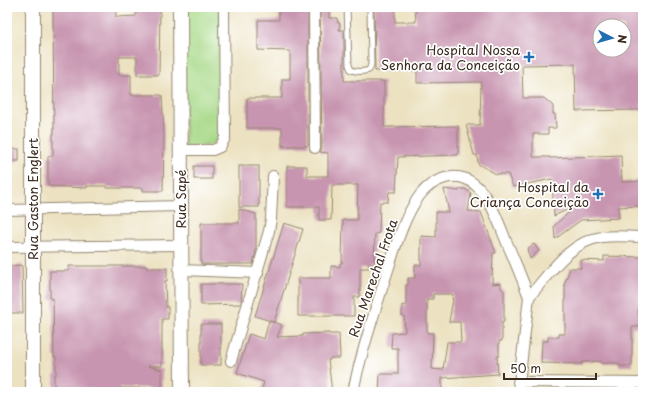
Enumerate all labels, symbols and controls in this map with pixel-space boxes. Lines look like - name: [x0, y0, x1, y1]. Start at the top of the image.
- north arrow: [592, 18, 632, 58]
- text: N: [614, 34, 631, 45]
- place label: Hospital Nossa Senhora da Conceição: [381, 40, 521, 74]
- marker: Hospital Nossa Senhora da Conceição: [523, 51, 535, 63]
- street label: Rua Gaston Englert: [23, 138, 42, 260]
- street label: Rua Sapé: [171, 169, 190, 228]
- place label: Hospital da Criança Conceição: [470, 177, 590, 211]
- marker: Hospital da Criança Conceição: [592, 188, 604, 200]
- street label: Rua Marechal Frota: [343, 215, 402, 340]
- scale bar: [504, 355, 596, 381]
- text: 50 m: [510, 359, 541, 377]

